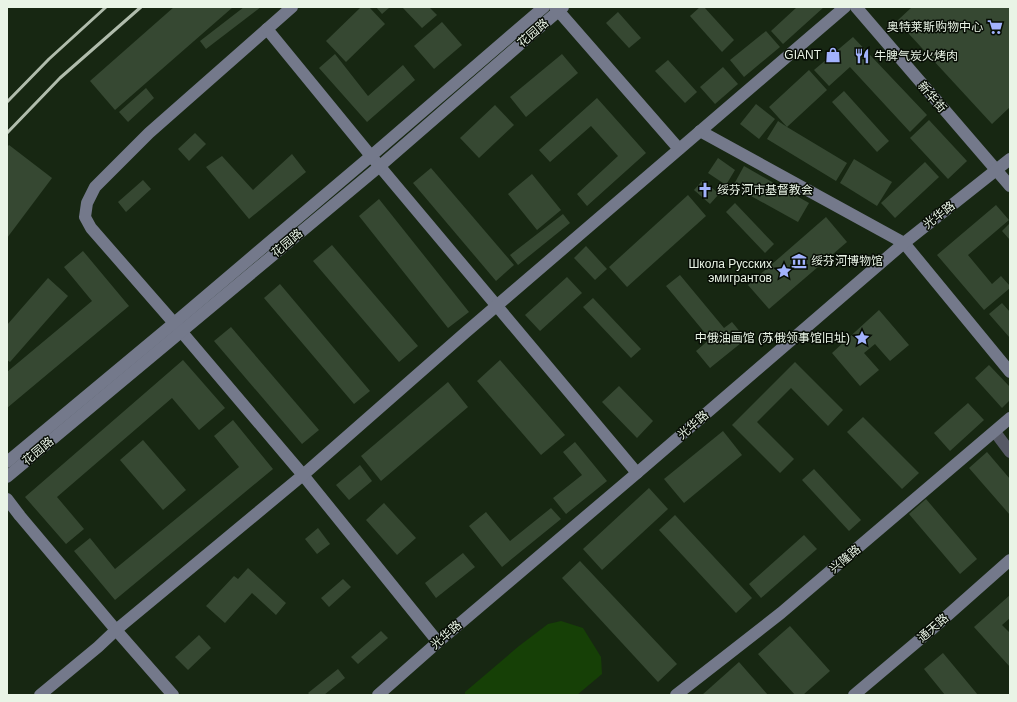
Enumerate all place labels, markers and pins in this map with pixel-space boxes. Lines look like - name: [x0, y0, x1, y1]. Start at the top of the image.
- supermarket icon: 奥特莱斯购物中心: [986, 18, 1004, 36]
- place label: 奥特莱斯购物中心: [887, 20, 983, 34]
- shop icon: GIANT: [824, 46, 842, 64]
- restaurant icon: 牛脾气炭火烤肉: [853, 47, 871, 65]
- place label: GIANT: [784, 48, 822, 62]
- place label: 牛脾气炭火烤肉: [874, 49, 958, 63]
- church icon: 绥芬河市基督教会: [696, 181, 714, 199]
- place label: 绥芬河市基督教会: [717, 183, 813, 197]
- museum icon: 绥芬河博物馆: [790, 252, 808, 270]
- place label: 绥芬河博物馆: [811, 254, 883, 268]
- place label: Школа Русских эмигрантов: [688, 257, 772, 285]
- place icon: Школа Русских эмигрантов: [775, 262, 793, 280]
- place icon: 中俄油画馆 (苏俄领事馆旧址): [853, 329, 871, 347]
- place label: 中俄油画馆 (苏俄领事馆旧址): [695, 331, 850, 345]

